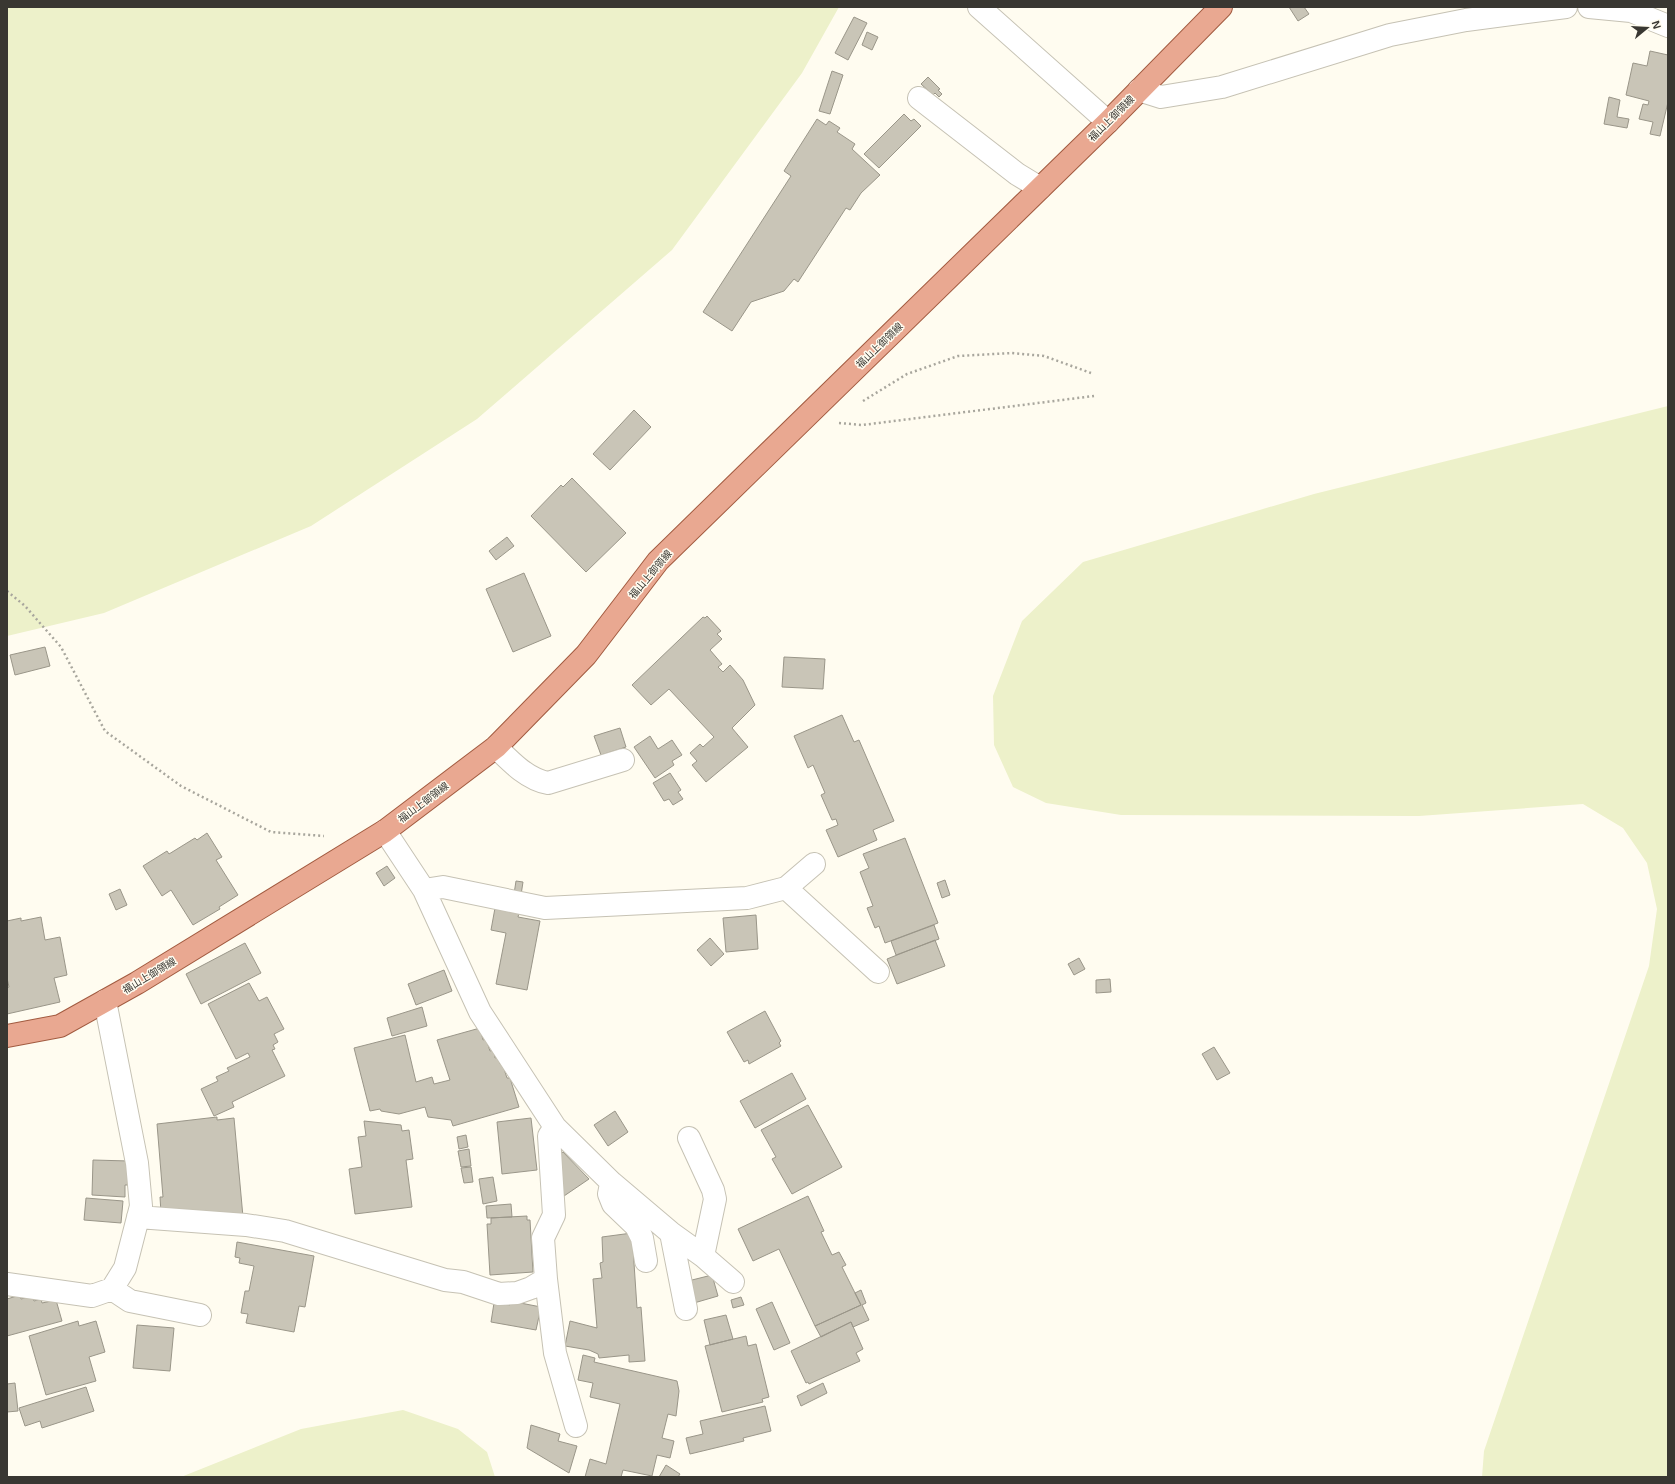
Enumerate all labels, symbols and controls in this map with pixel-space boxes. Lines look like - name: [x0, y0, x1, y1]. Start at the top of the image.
- north arrow: [1627, 8, 1667, 48]
- text: N: [1650, 19, 1663, 31]
- street label: 福山上御領線: [1086, 93, 1136, 143]
- street label: 福山上御領線: [854, 321, 905, 370]
- street label: 福山上御領線: [627, 548, 674, 601]
- street label: 福山上御領線: [396, 780, 451, 825]
- street label: 福山上御領線: [121, 955, 178, 996]

